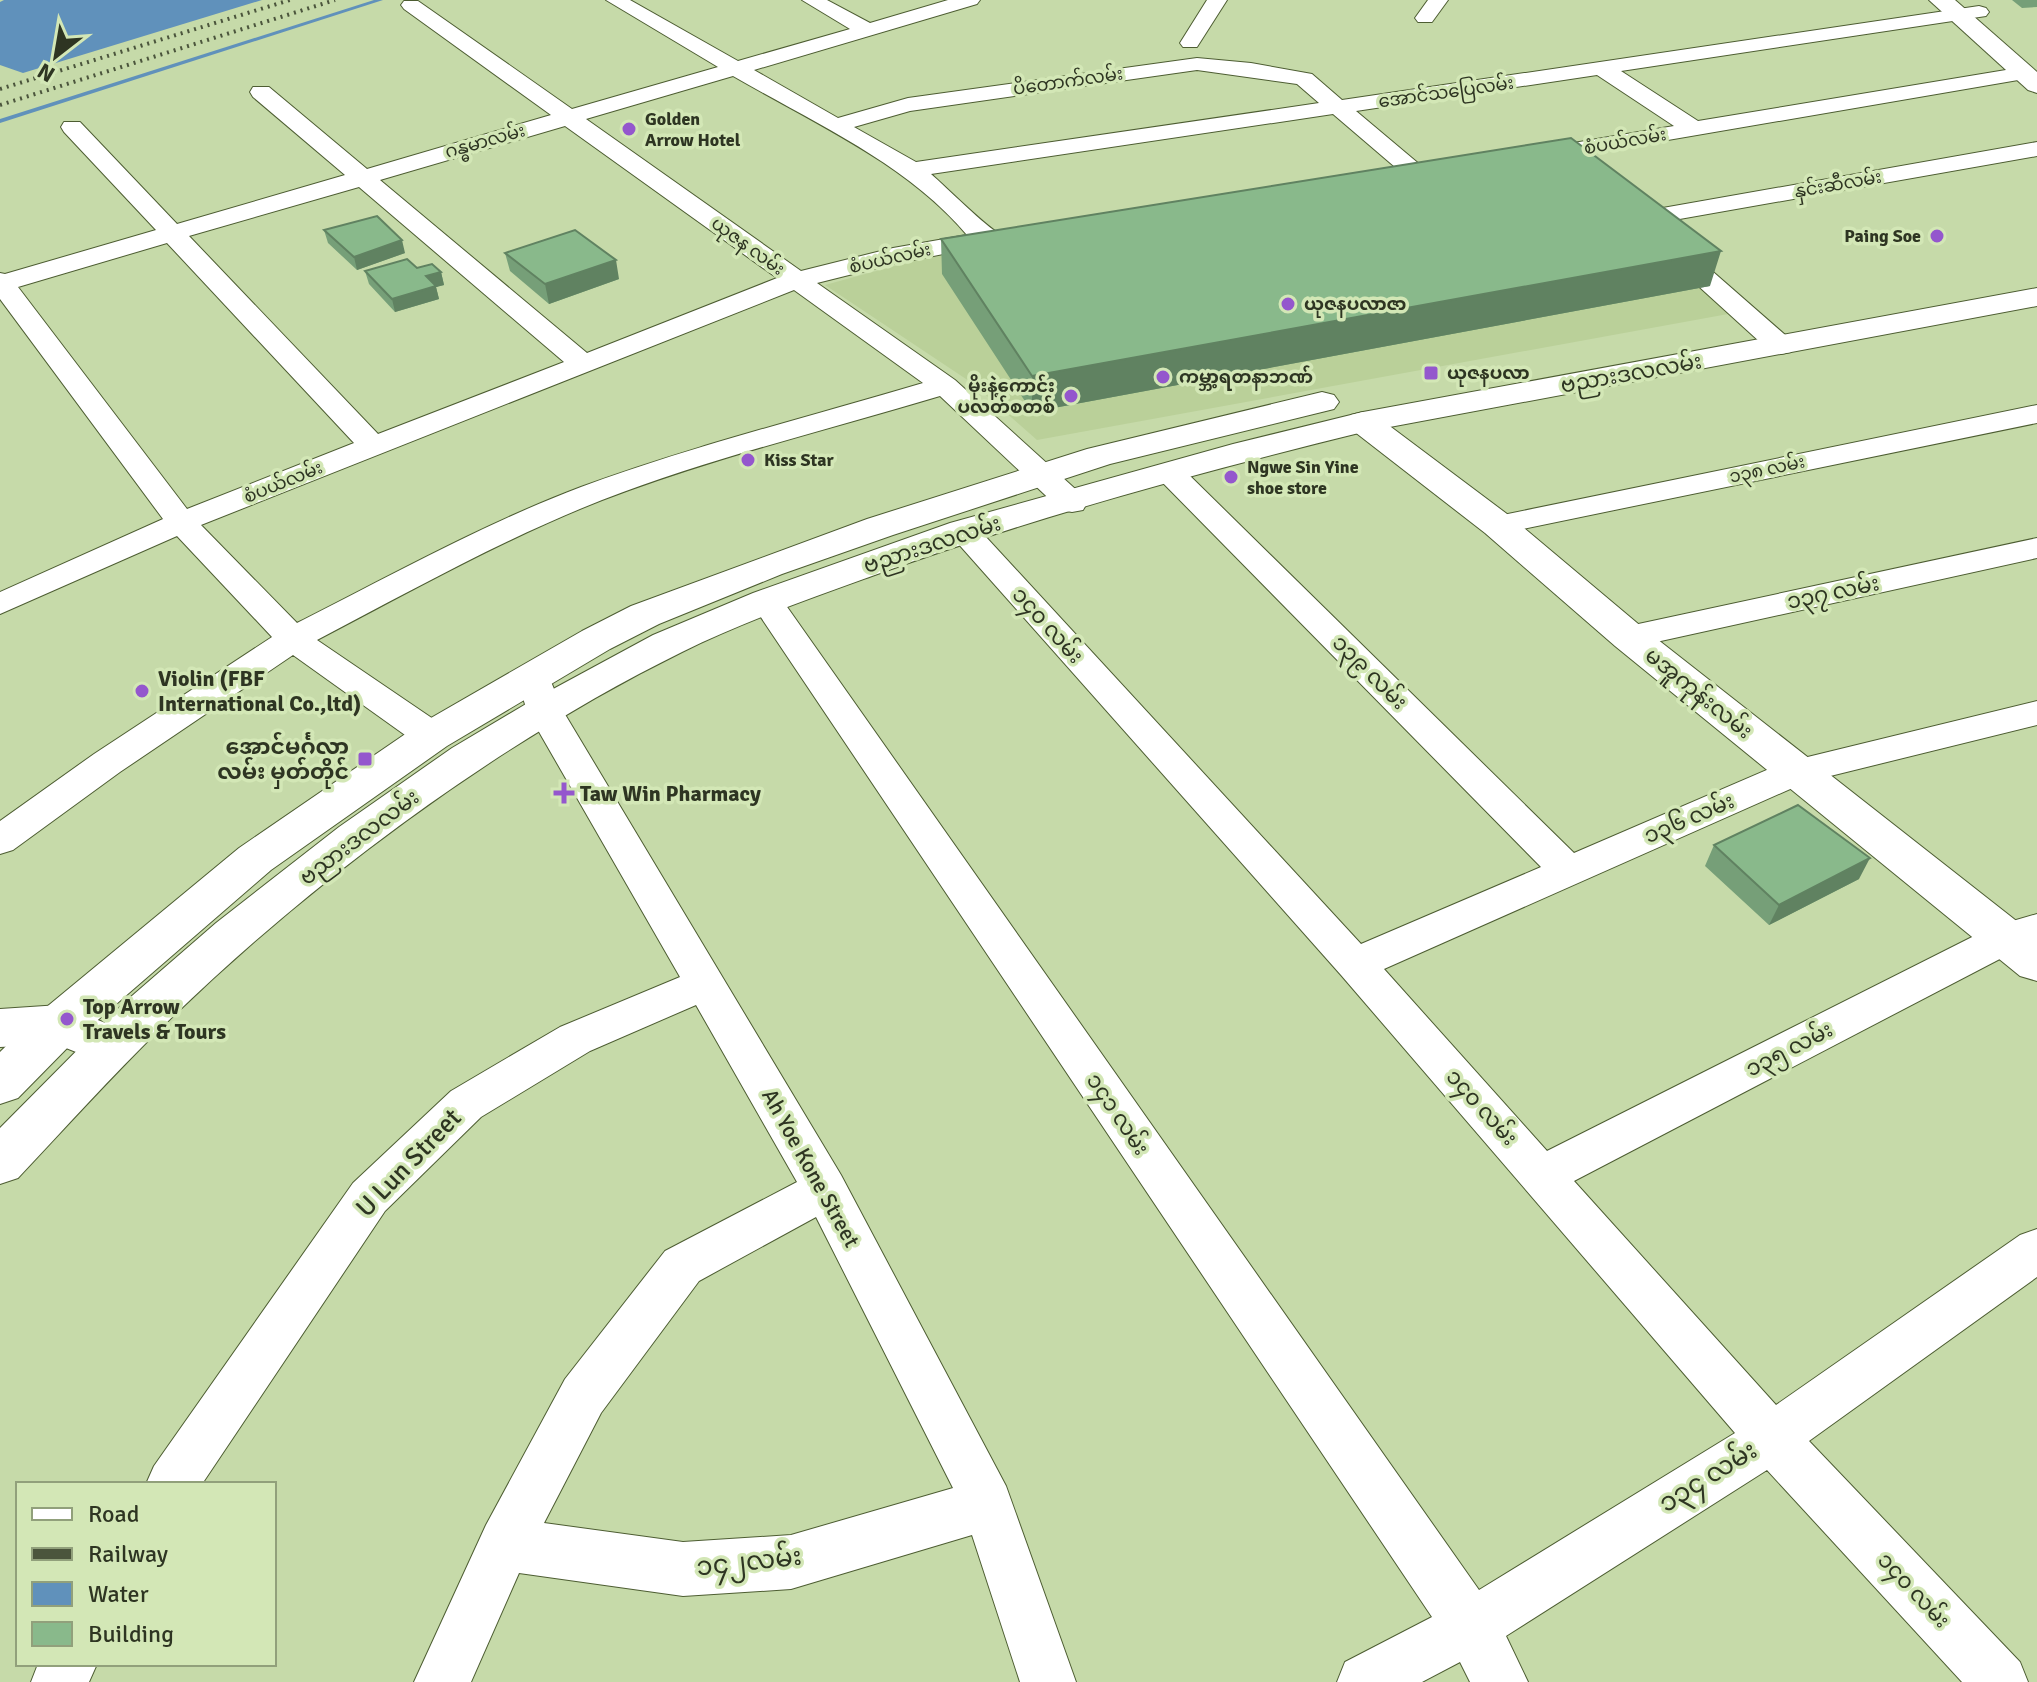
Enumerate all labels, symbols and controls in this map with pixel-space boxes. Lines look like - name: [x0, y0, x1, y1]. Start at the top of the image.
- north arrow: [16, 16, 96, 96]
- text: N: [32, 57, 59, 88]
- street label: ပိတောက်လမ်း: [1011, 59, 1124, 100]
- street label: အောင်သပြေလမ်း: [1377, 70, 1516, 116]
- place label: Golden Arrow Hotel: [645, 108, 741, 151]
- street label: ဂန္ဓမာလမ်း: [442, 117, 529, 167]
- marker: Golden Arrow Hotel: [620, 120, 638, 138]
- street label: စံပယ်လမ်း: [1582, 121, 1668, 159]
- street label: နှင်းဆီလမ်း: [1792, 163, 1884, 206]
- street label: ယုဇန လမ်း: [705, 210, 790, 283]
- place label: Paing Soe: [1844, 225, 1921, 247]
- marker: Paing Soe: [1928, 227, 1946, 245]
- street label: စံပယ်လမ်း: [847, 236, 933, 278]
- place label: ယုဇနပလာဇာ: [1304, 293, 1406, 318]
- marker: ယုဇနပလာဇာ: [1279, 295, 1297, 313]
- street label: ဗညားဒလလမ်း: [1558, 345, 1704, 403]
- place label: ယုဇနပလာ: [1447, 362, 1530, 387]
- marker: ယုဇနပလာ: [1422, 364, 1440, 382]
- place label: ကမ္ဘာ့ရတနာဘဏ်: [1179, 365, 1313, 391]
- marker: ကမ္ဘာ့ရတနာဘဏ်: [1154, 368, 1172, 386]
- place label: မိုးနဲ့ကောင်း ပလတ်စတစ်: [957, 374, 1055, 418]
- marker: မိုးနဲ့ကောင်း ပလတ်စတစ်: [1062, 387, 1080, 405]
- street label: ၁၃၈ လမ်း: [1727, 448, 1808, 492]
- place label: Kiss Star: [764, 449, 834, 471]
- marker: Kiss Star: [739, 451, 757, 469]
- street label: စံပယ်လမ်း: [240, 454, 326, 508]
- place label: Ngwe Sin Yine shoe store: [1247, 456, 1359, 499]
- marker: Ngwe Sin Yine shoe store: [1222, 468, 1240, 486]
- street label: ဗညားဒလလမ်း: [859, 507, 1005, 583]
- street label: ၁၃၇ လမ်း: [1784, 567, 1882, 619]
- street label: ၁၄၀ လမ်း: [1004, 580, 1091, 672]
- street label: ၁၃၉ လမ်း: [1324, 627, 1415, 718]
- street label: မအူကုန်းလမ်း: [1637, 640, 1759, 748]
- place label: Violin (FBF International Co.,ltd): [158, 665, 361, 717]
- marker: Violin (FBF International Co.,ltd): [133, 682, 151, 700]
- place label: အောင်မင်္ဂလာ လမ်း မှတ်တိုင်: [217, 731, 349, 789]
- marker: အောင်မင်္ဂလာ လမ်း မှတ်တိုင်: [356, 750, 374, 768]
- place label: Taw Win Pharmacy: [580, 780, 761, 807]
- street label: ဗညားဒလလမ်း: [293, 782, 427, 894]
- marker: Taw Win Pharmacy: [555, 784, 573, 802]
- street label: ၁၃၆ လမ်း: [1639, 785, 1740, 853]
- place label: Top Arrow Travels & Tours: [83, 993, 226, 1045]
- marker: Top Arrow Travels & Tours: [58, 1010, 76, 1028]
- street label: ၁၃၅ လမ်း: [1740, 1014, 1839, 1086]
- street label: ၁၄၀ လမ်း: [1438, 1062, 1525, 1154]
- street label: ၁၄၁ လမ်း: [1077, 1067, 1157, 1162]
- street label: Ah Yoe Kone Street: [756, 1084, 866, 1252]
- street label: U Lun Street: [350, 1102, 468, 1224]
- street label: ၁၃၄ လမ်း: [1652, 1433, 1765, 1523]
- legend: [16, 1482, 276, 1666]
- text: Road: [88, 1499, 139, 1529]
- text: Railway: [88, 1539, 168, 1569]
- street label: ၁၄၂လမ်း: [695, 1539, 804, 1587]
- street label: ၁၄၀ လမ်း: [1869, 1545, 1957, 1636]
- text: Water: [88, 1579, 149, 1609]
- text: Building: [88, 1619, 174, 1649]

